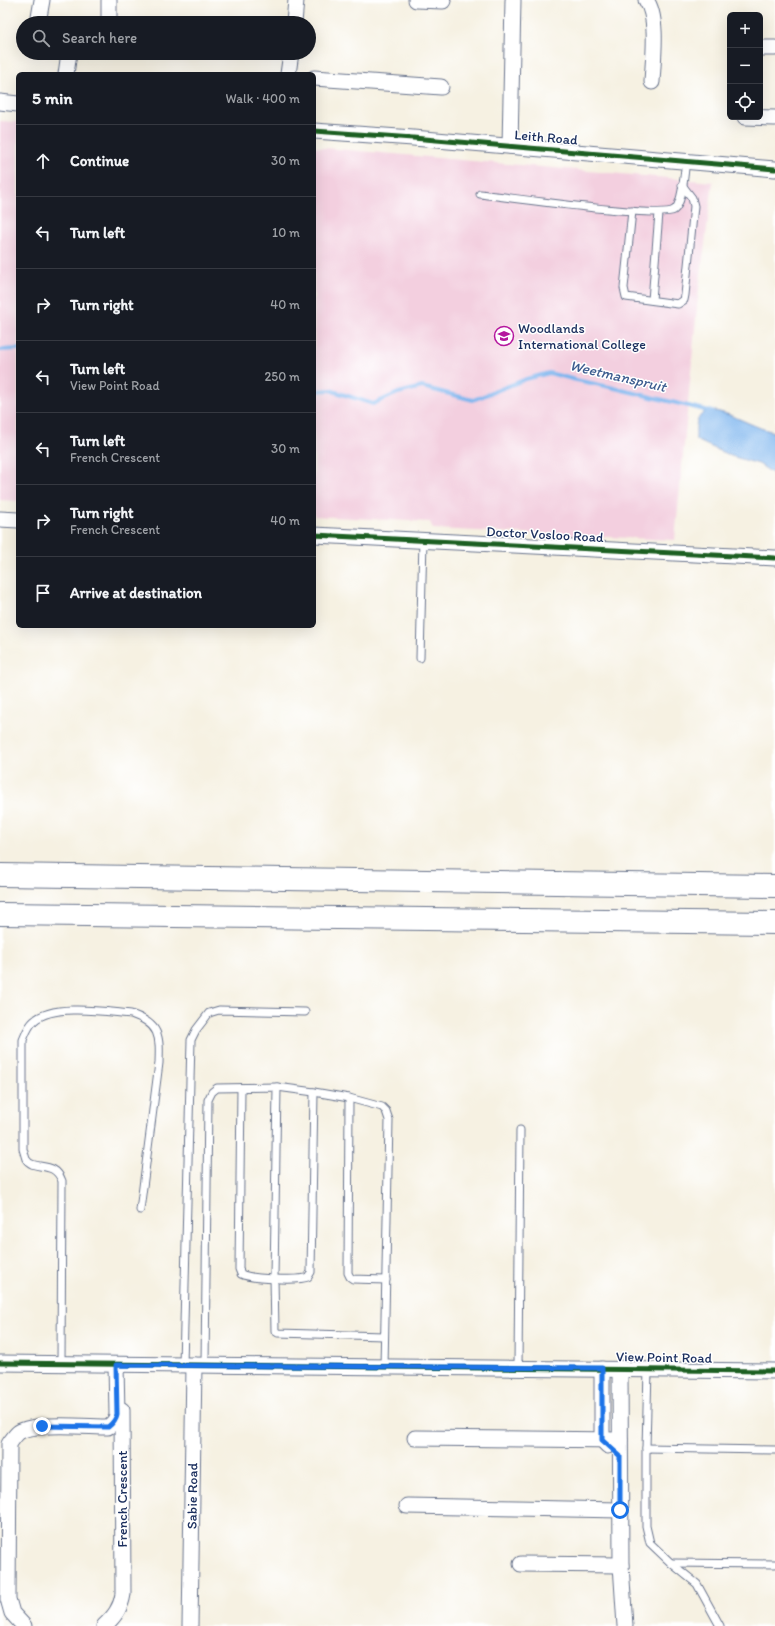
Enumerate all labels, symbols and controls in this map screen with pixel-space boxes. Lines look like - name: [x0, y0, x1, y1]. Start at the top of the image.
- map controls: [727, 12, 763, 120]
- button: +: [727, 12, 763, 48]
- search box: [16, 16, 316, 60]
- icon: search: [30, 27, 52, 49]
- text: Search here: [62, 29, 137, 47]
- button: −: [727, 48, 763, 84]
- button: locate: [727, 84, 763, 120]
- text: 5 min: [32, 88, 72, 108]
- text: Walk · 400 m: [226, 91, 300, 106]
- street label: Leith Road: [514, 126, 579, 149]
- icon: ahead: [32, 150, 54, 172]
- text: Continue: [70, 152, 129, 170]
- text: 30 m: [271, 153, 300, 168]
- icon: left: [32, 222, 54, 244]
- text: Turn left: [70, 224, 125, 242]
- text: 10 m: [272, 225, 300, 240]
- icon: right: [32, 294, 54, 316]
- text: Turn right: [70, 296, 134, 314]
- text: 40 m: [270, 297, 300, 312]
- place label: Woodlands International College: [518, 320, 646, 353]
- school or university icon: Woodlands International College: [493, 325, 515, 347]
- water label: Weetmanspruit: [568, 356, 669, 396]
- text: Turn left: [70, 360, 125, 378]
- icon: left: [32, 366, 54, 388]
- text: 250 m: [264, 369, 300, 384]
- text: View Point Road: [70, 378, 160, 393]
- text: Turn left: [70, 432, 125, 450]
- icon: left: [32, 438, 54, 460]
- text: 30 m: [271, 441, 300, 456]
- text: French Crescent: [70, 450, 160, 465]
- text: Turn right: [70, 504, 134, 522]
- icon: right: [32, 510, 54, 532]
- text: 40 m: [270, 513, 300, 528]
- text: French Crescent: [70, 522, 160, 537]
- street label: Doctor Vosloo Road: [486, 523, 604, 546]
- icon: arrive: [32, 582, 54, 604]
- text: Arrive at destination: [70, 584, 202, 602]
- street label: View Point Road: [616, 1348, 713, 1367]
- route end: [33, 1417, 51, 1435]
- street label: French Crescent: [114, 1450, 131, 1548]
- street label: Sabie Road: [183, 1462, 202, 1529]
- route start: [611, 1501, 629, 1519]

